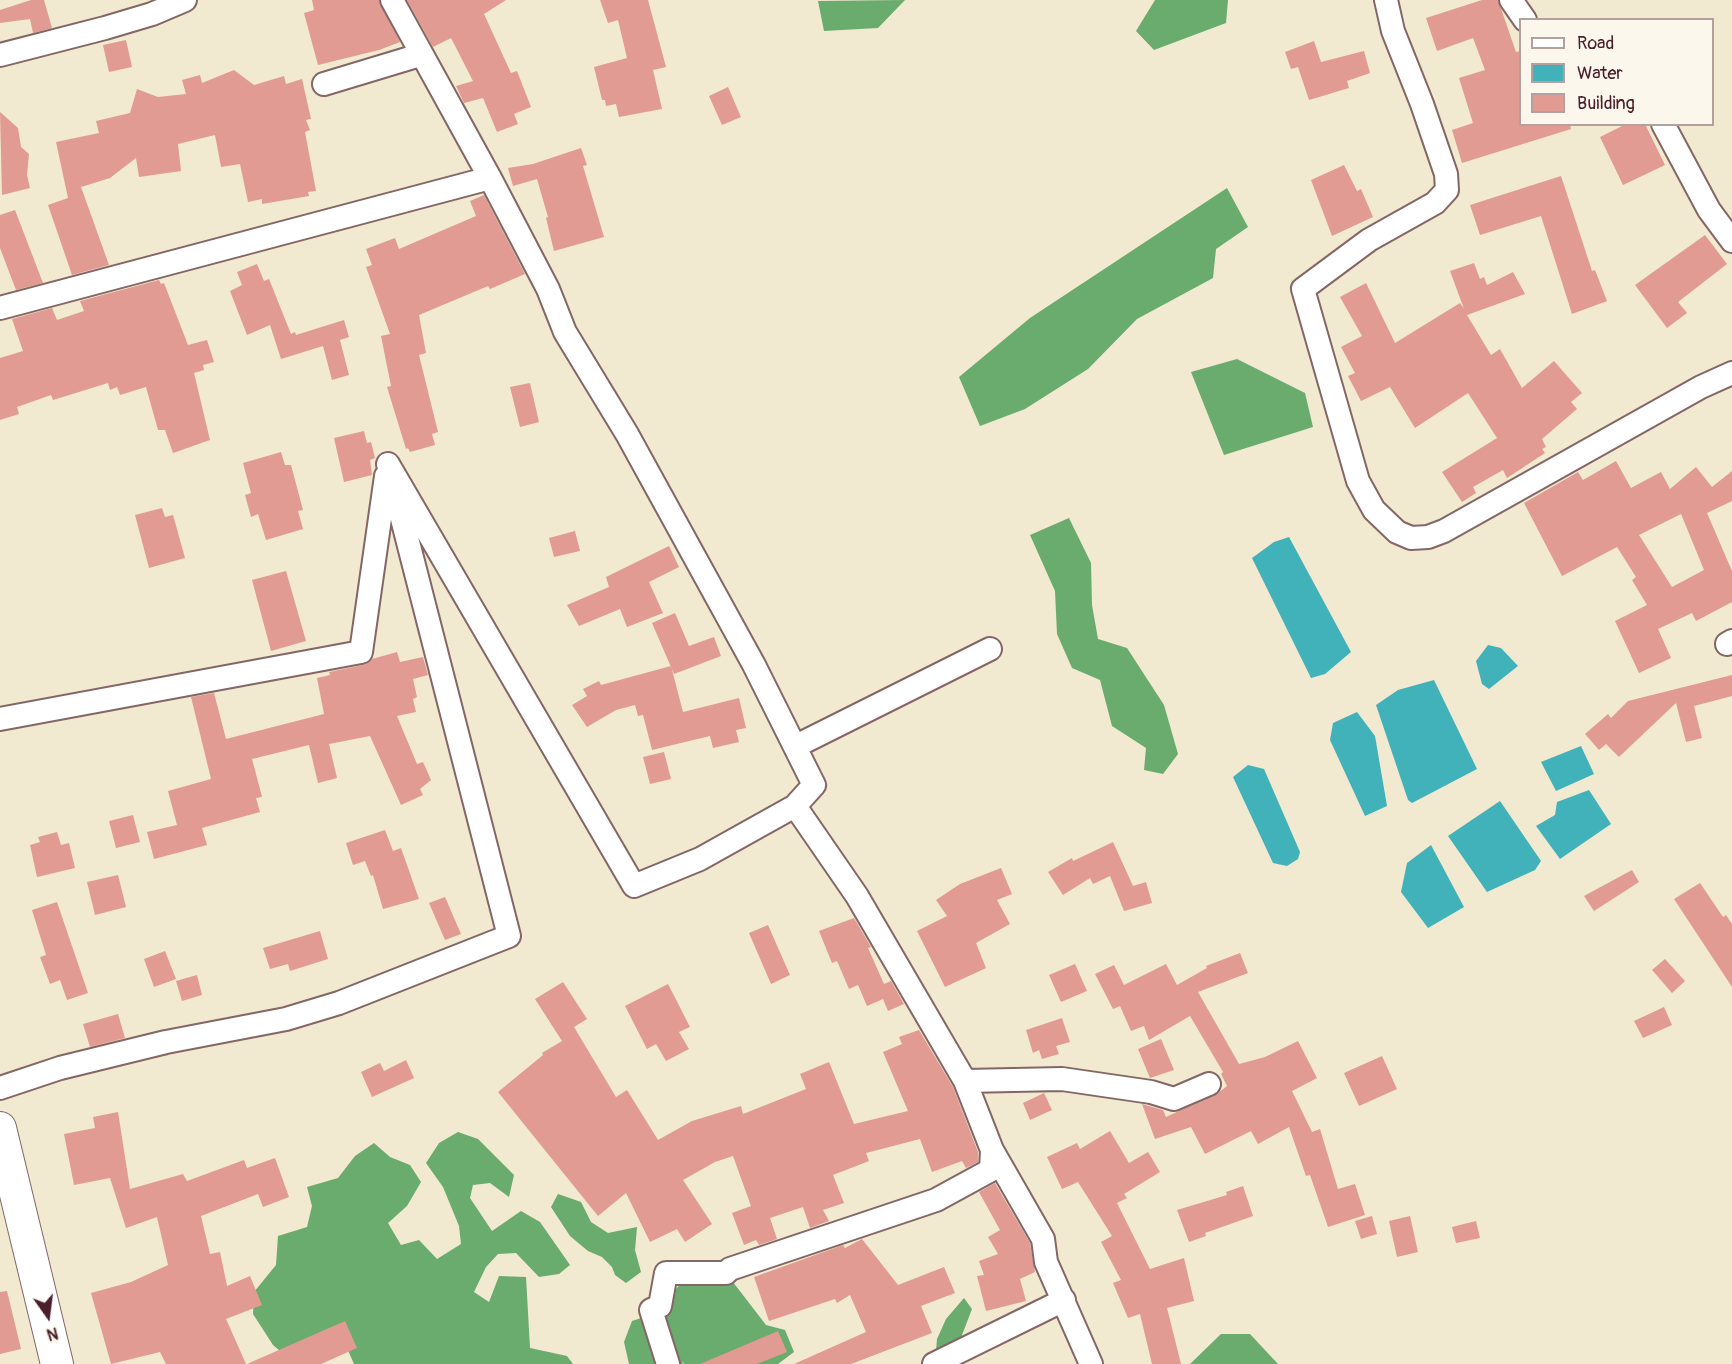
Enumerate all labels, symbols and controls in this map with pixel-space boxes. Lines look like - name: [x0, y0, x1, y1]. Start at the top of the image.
- legend: [1519, 18, 1714, 126]
- text: Road: [1577, 32, 1614, 55]
- text: Water: [1577, 62, 1623, 85]
- text: Building: [1577, 92, 1635, 115]
- north arrow: [18, 1286, 78, 1346]
- text: N: [45, 1322, 60, 1344]

